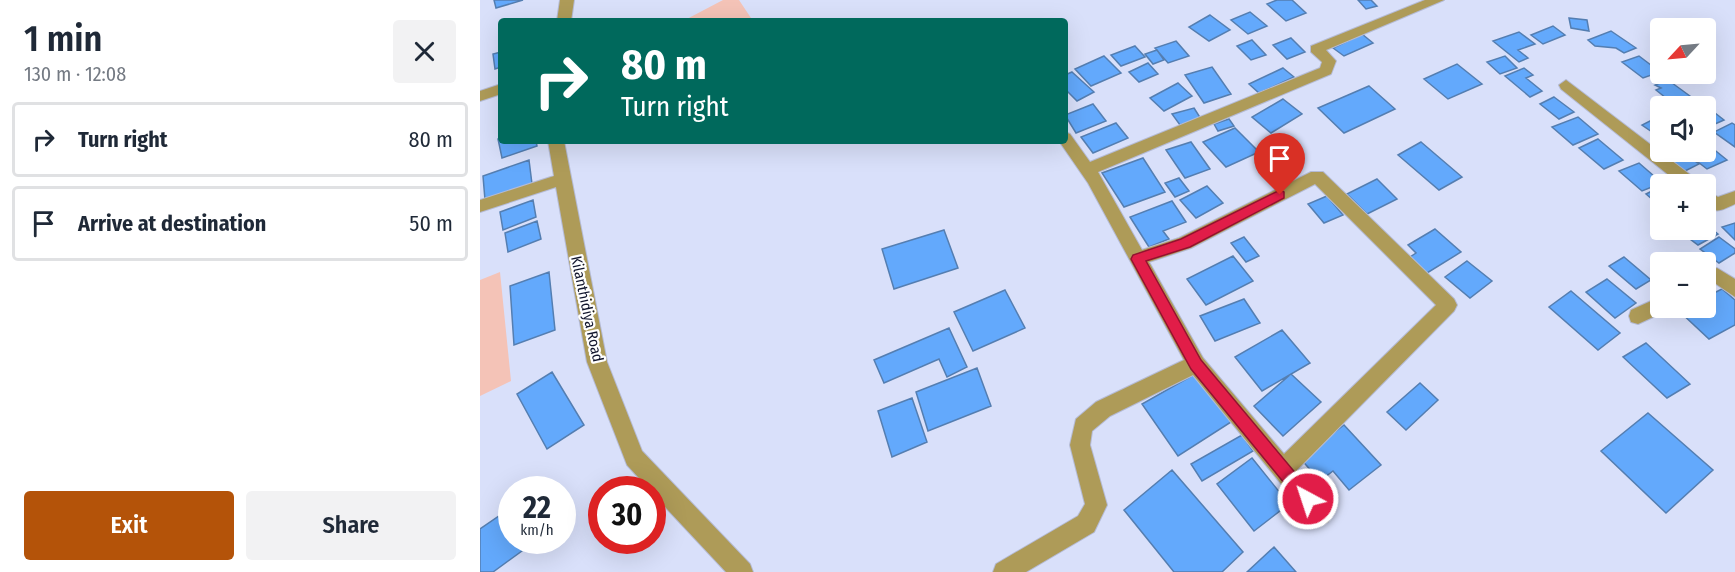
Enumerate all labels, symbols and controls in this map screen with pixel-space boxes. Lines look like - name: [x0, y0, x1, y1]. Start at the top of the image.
- text: 1 min: [24, 17, 102, 61]
- north arrow: [1650, 18, 1716, 84]
- map controls: [1650, 18, 1716, 318]
- button: close: [393, 20, 456, 83]
- text: 80 m: [621, 40, 707, 90]
- icon: right: [522, 42, 600, 120]
- text: 130 m · 12:08: [24, 62, 126, 86]
- text: Turn right: [621, 91, 729, 123]
- button: sound: [1650, 96, 1716, 162]
- icon: right: [27, 123, 60, 156]
- text: Turn right: [78, 126, 167, 153]
- text: 80 m: [408, 126, 453, 153]
- pin: [1254, 133, 1305, 195]
- icon: arrive: [1263, 142, 1296, 175]
- button: +: [1650, 174, 1716, 240]
- icon: arrive: [27, 207, 60, 240]
- text: Arrive at destination: [78, 210, 266, 237]
- text: 50 m: [409, 210, 453, 237]
- button: −: [1650, 252, 1716, 318]
- street label: Kilanthidiya Road: [567, 254, 607, 364]
- position arrow: [1276, 467, 1340, 531]
- speed limit sign: 30: [588, 476, 666, 554]
- text: 22: [523, 490, 551, 526]
- button: Exit: [24, 491, 234, 560]
- button: Share: [246, 491, 456, 560]
- text: km/h: [520, 521, 554, 539]

